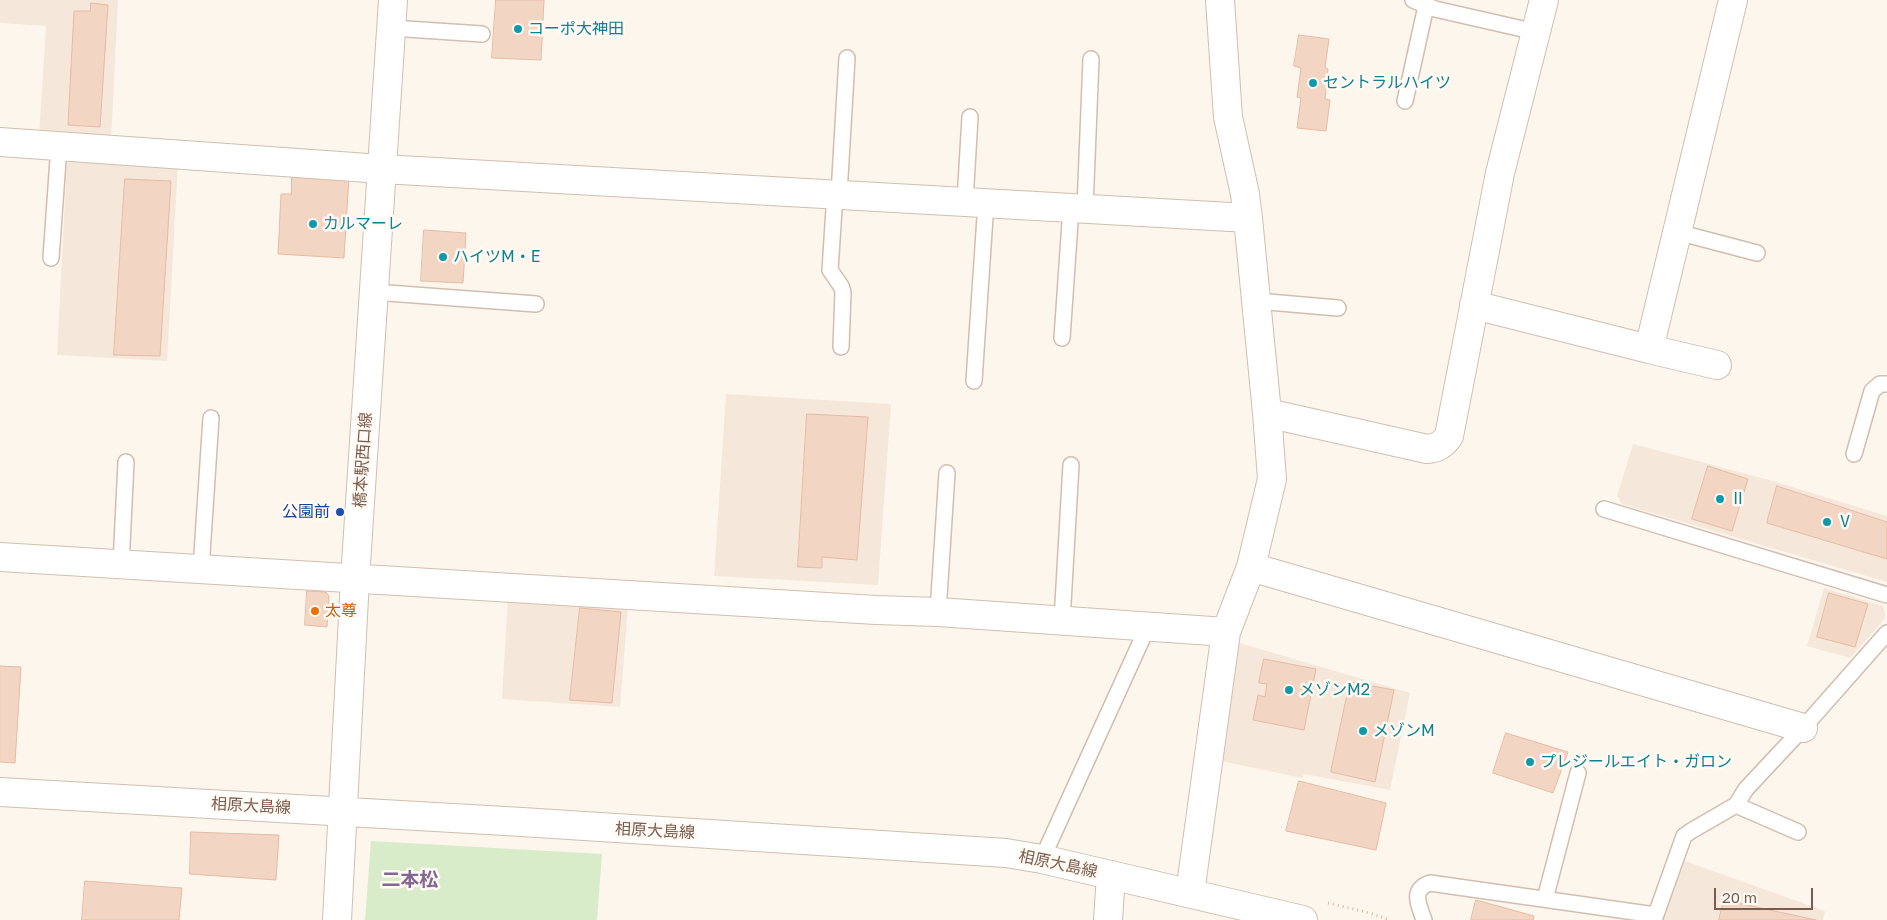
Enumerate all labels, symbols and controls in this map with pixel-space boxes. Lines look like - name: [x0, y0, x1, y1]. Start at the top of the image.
- place label: コーポ大神田: [528, 19, 624, 39]
- marker: コーポ大神田: [512, 23, 524, 35]
- place label: セントラルハイツ: [1323, 73, 1451, 93]
- marker: セントラルハイツ: [1307, 77, 1319, 89]
- place label: カルマーレ: [323, 214, 403, 234]
- marker: カルマーレ: [307, 218, 319, 230]
- place label: ハイツM・E: [453, 247, 541, 267]
- marker: ハイツM・E: [437, 251, 449, 263]
- street label: 橋本駅西口線: [350, 411, 376, 509]
- place label: Ⅱ: [1730, 489, 1746, 509]
- marker: Ⅱ: [1714, 493, 1726, 505]
- place label: 公園前: [282, 502, 330, 522]
- marker: 公園前: [334, 506, 346, 518]
- place label: Ⅴ: [1837, 512, 1853, 532]
- marker: Ⅴ: [1821, 516, 1833, 528]
- place label: 太尊: [325, 601, 357, 621]
- marker: 太尊: [309, 605, 321, 617]
- place label: メゾンM2: [1299, 680, 1370, 700]
- marker: メゾンM2: [1283, 684, 1295, 696]
- place label: メゾンM: [1373, 721, 1435, 741]
- marker: メゾンM: [1357, 725, 1369, 737]
- place label: プレジールエイト・ガロン: [1540, 752, 1732, 772]
- marker: プレジールエイト・ガロン: [1524, 756, 1536, 768]
- street label: 相原大島線: [211, 794, 291, 818]
- street label: 相原大島線: [615, 819, 695, 843]
- street label: 相原大島線: [1017, 846, 1099, 882]
- district label: 二本松: [382, 869, 438, 891]
- scale bar: [1717, 878, 1816, 910]
- text: 20 m: [1722, 888, 1757, 906]

